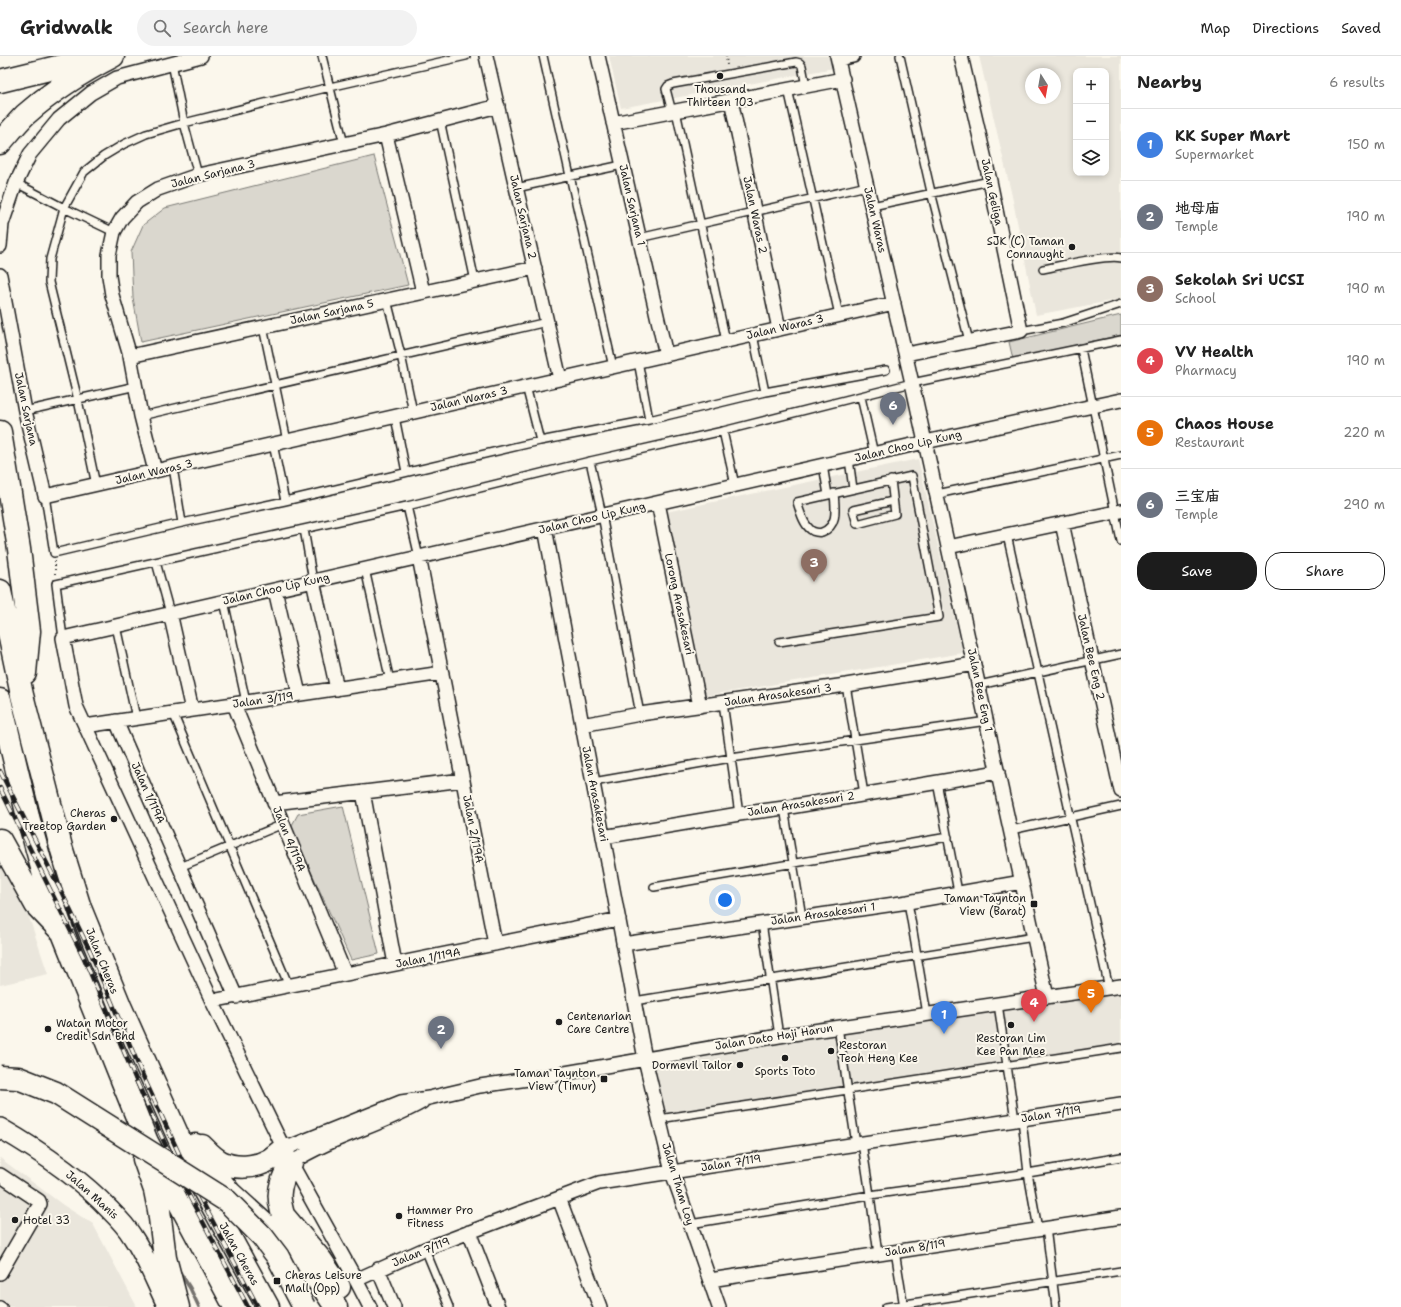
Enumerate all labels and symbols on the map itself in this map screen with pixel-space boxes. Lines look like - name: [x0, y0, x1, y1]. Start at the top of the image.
- north arrow: [1025, 68, 1061, 104]
- marker: Thousand Thirteen 103: [715, 71, 725, 81]
- place label: Thousand Thirteen 103: [686, 82, 754, 110]
- street label: Jalan Sarjana 3: [169, 156, 257, 192]
- street label: Jalan Geliga: [978, 157, 1006, 227]
- street label: Jalan Sarjana 1: [615, 163, 649, 247]
- street label: Jalan Sarjana 2: [506, 173, 540, 261]
- street label: Jalan Waras 2: [739, 175, 771, 255]
- street label: Jalan Waras: [860, 185, 890, 255]
- place label: SJK (C) Taman Connaught: [987, 234, 1064, 262]
- marker: SJK (C) Taman Connaught: [1067, 242, 1077, 252]
- street label: Jalan Sarjana 5: [289, 296, 376, 328]
- street label: Jalan Waras 3: [745, 311, 825, 343]
- street label: Jalan Sarjana: [11, 371, 41, 447]
- street label: Jalan Waras 3: [429, 383, 509, 415]
- pin: 6: [880, 392, 906, 425]
- street label: Jalan Choo Lip Kung: [853, 426, 963, 466]
- street label: Jalan Waras 3: [114, 456, 194, 488]
- street label: Jalan Choo Lip Kung: [537, 498, 647, 538]
- pin: 3: [801, 549, 827, 582]
- street label: Lorong Arasakesari: [661, 552, 697, 656]
- street label: Jalan Choo Lip Kung: [221, 569, 331, 609]
- street label: Jalan Bee Eng 2: [1074, 613, 1108, 701]
- street label: Jalan Bee Eng 1: [964, 647, 996, 733]
- street label: Jalan Arasakesari 3: [723, 680, 833, 710]
- street label: Jalan 3/119: [232, 688, 294, 712]
- street label: Jalan Arasakesari: [578, 745, 612, 843]
- street label: Jalan 1/119A: [128, 760, 168, 826]
- street label: Jalan Arasakesari 2: [746, 788, 856, 820]
- street label: Jalan 2/119A: [459, 794, 487, 864]
- street label: Jalan 4/119A: [269, 804, 309, 874]
- place label: Cheras Treetop Garden: [23, 806, 106, 834]
- marker: Cheras Treetop Garden: [109, 814, 119, 824]
- your location: [715, 890, 735, 910]
- place label: Taman Taynton View (Barat): [944, 891, 1026, 919]
- street label: Jalan Arasakesari 1: [770, 899, 876, 929]
- marker: Taman Taynton View (Barat): [1029, 899, 1039, 909]
- street label: Jalan Cheras: [82, 926, 122, 996]
- street label: Jalan 1/119A: [394, 944, 462, 972]
- pin: 5: [1078, 980, 1104, 1013]
- pin: 4: [1021, 989, 1047, 1022]
- pin: 1: [931, 1001, 957, 1034]
- place label: Centenarian Care Centre: [567, 1009, 632, 1037]
- place label: Watan Motor Credit Sdn Bhd: [56, 1016, 135, 1044]
- pin: 2: [428, 1016, 454, 1049]
- marker: Centenarian Care Centre: [554, 1017, 564, 1027]
- street label: Jalan Dato Haji Harun: [714, 1020, 834, 1054]
- marker: Restoran Lim Kee Pan Mee: [1006, 1020, 1016, 1030]
- marker: Watan Motor Credit Sdn Bhd: [43, 1024, 53, 1034]
- place label: Restoran Lim Kee Pan Mee: [976, 1031, 1046, 1059]
- place label: Restoran Teoh Heng Kee: [839, 1038, 918, 1066]
- marker: Restoran Teoh Heng Kee: [826, 1046, 836, 1056]
- marker: Sports Toto: [780, 1053, 790, 1063]
- place label: Dormevil Tailor: [652, 1058, 732, 1073]
- marker: Dormevil Tailor: [735, 1060, 745, 1070]
- place label: Sports Toto: [755, 1064, 816, 1079]
- place label: Taman Taynton View (Timur): [514, 1066, 596, 1094]
- marker: Taman Taynton View (Timur): [599, 1074, 609, 1084]
- street label: Jalan 7/119: [1020, 1102, 1082, 1126]
- street label: Jalan Tham Loy: [658, 1141, 698, 1227]
- street label: Jalan 7/119: [700, 1151, 762, 1175]
- street label: Jalan Manis: [62, 1167, 122, 1223]
- place label: Hammer Pro Fitness: [407, 1203, 473, 1231]
- marker: Hammer Pro Fitness: [394, 1211, 404, 1221]
- place label: Hotel 33: [23, 1213, 70, 1228]
- marker: Hotel 33: [10, 1215, 20, 1225]
- street label: Jalan Cheras: [215, 1220, 263, 1288]
- street label: Jalan 7/119: [390, 1234, 452, 1270]
- street label: Jalan 8/119: [884, 1236, 946, 1260]
- place label: Cheras Leisure Mall (Opp): [285, 1268, 362, 1296]
- marker: Cheras Leisure Mall (Opp): [272, 1276, 282, 1286]

